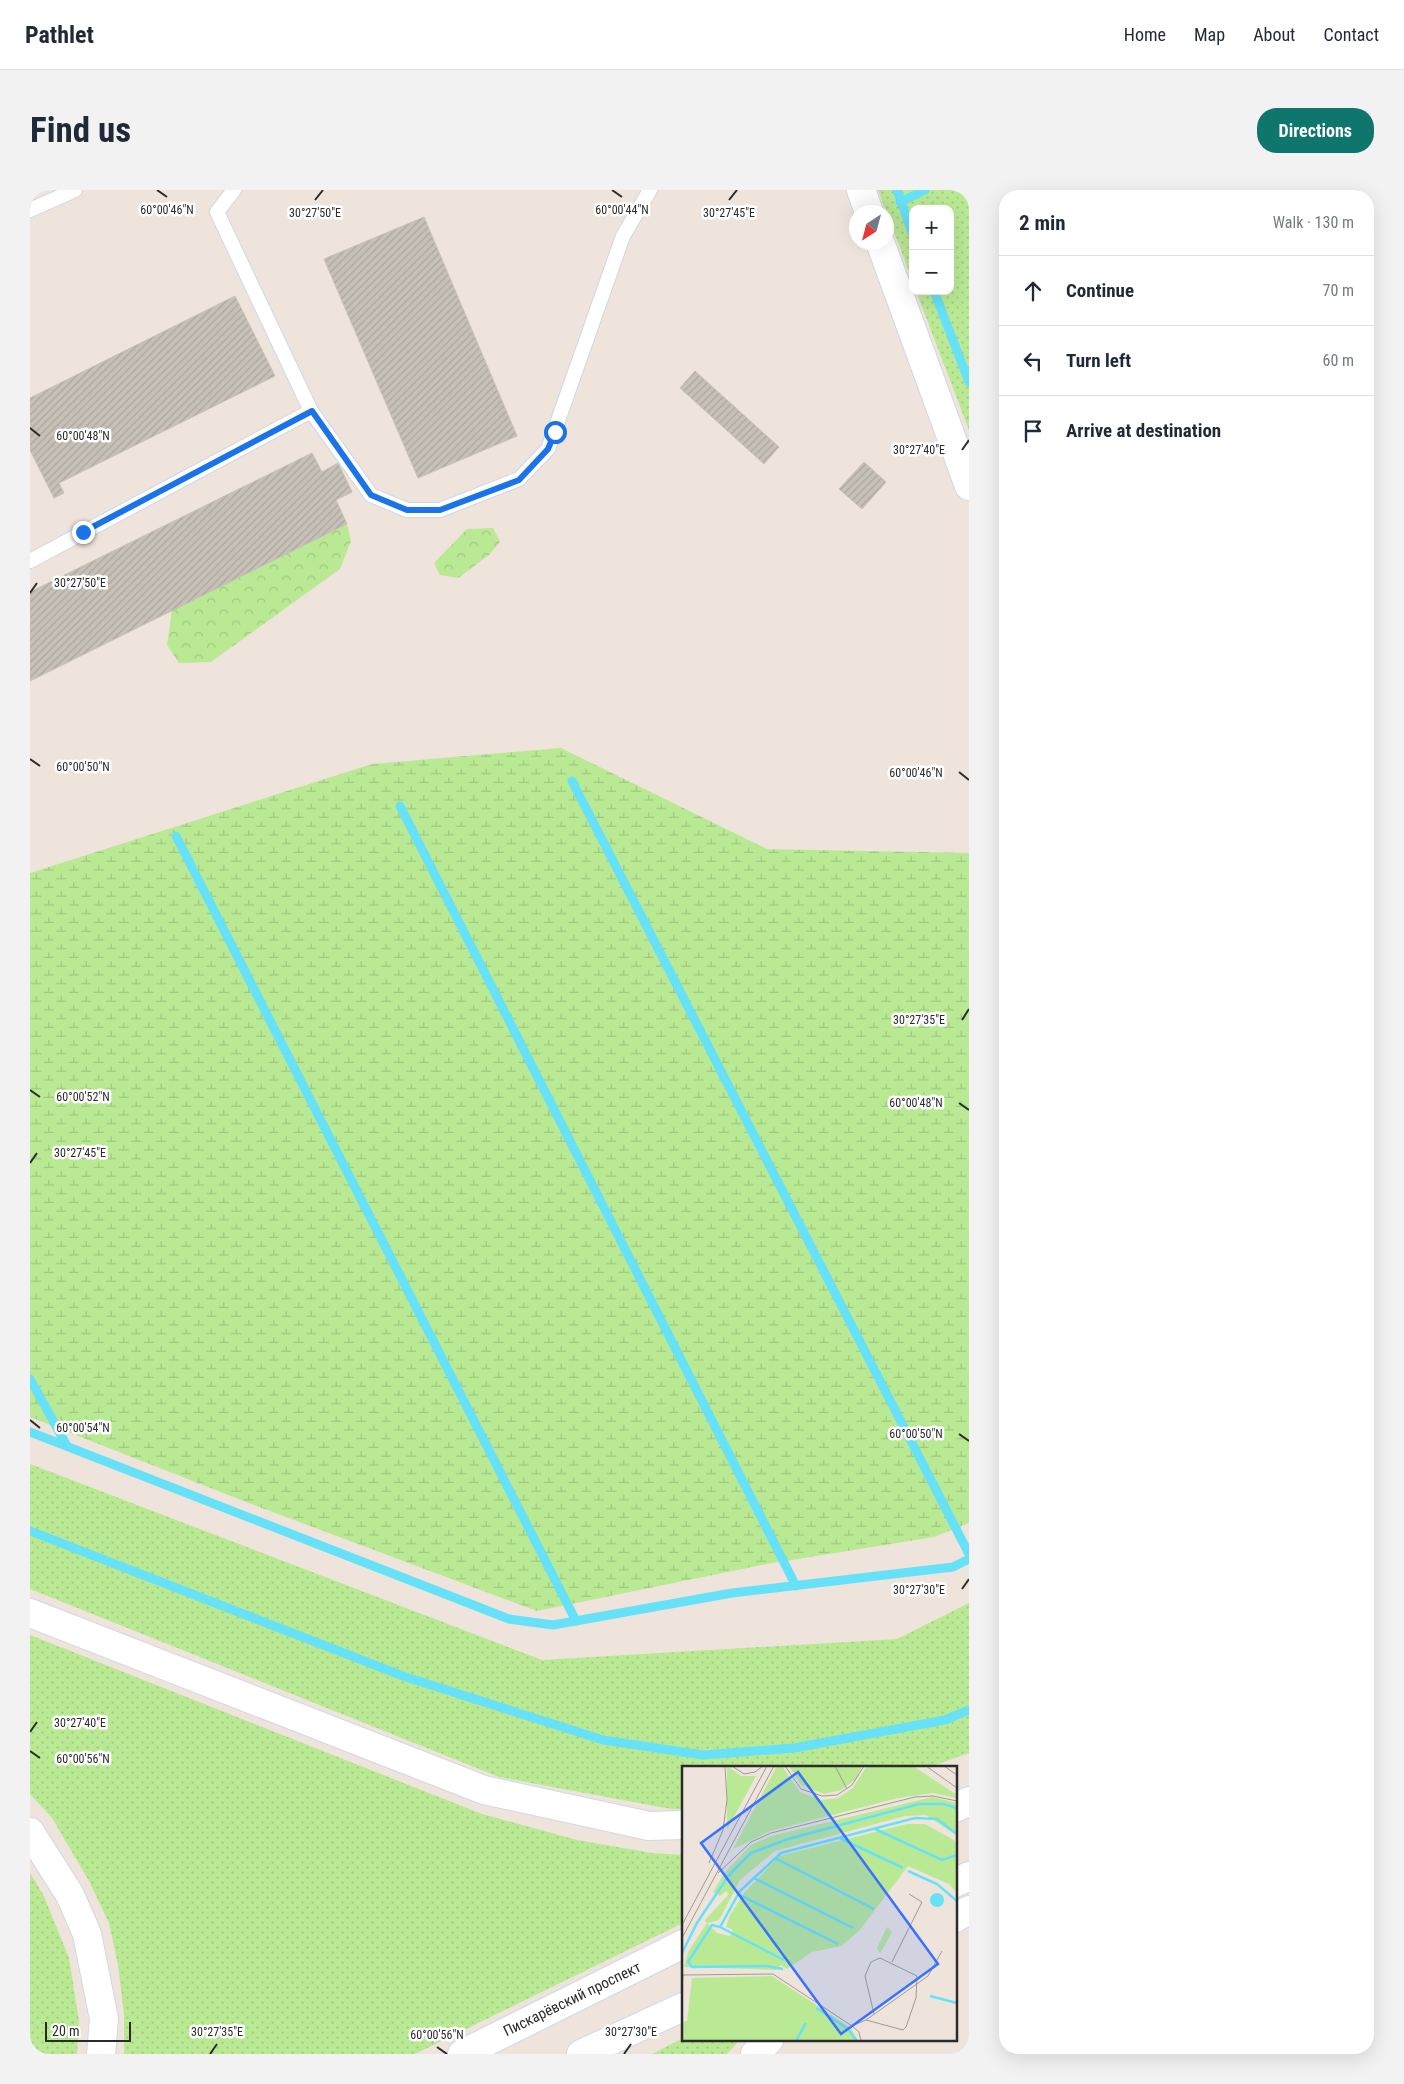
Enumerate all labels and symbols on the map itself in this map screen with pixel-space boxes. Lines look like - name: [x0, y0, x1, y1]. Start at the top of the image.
- text: 60°00'46"N: [140, 203, 194, 217]
- text: 60°00'44"N: [595, 203, 649, 217]
- north arrow: [849, 205, 894, 250]
- text: 30°27'50"E: [289, 206, 341, 220]
- text: 30°27'45"E: [703, 206, 755, 220]
- route start: [544, 421, 567, 444]
- text: 60°00'48"N: [56, 429, 110, 443]
- text: 30°27'40"E: [893, 443, 945, 457]
- route end: [72, 521, 95, 544]
- text: 30°27'50"E: [54, 576, 106, 590]
- text: 60°00'50"N: [56, 760, 110, 774]
- text: 60°00'46"N: [889, 766, 943, 780]
- text: 30°27'35"E: [893, 1013, 945, 1027]
- text: 60°00'52"N: [56, 1090, 110, 1104]
- text: 60°00'48"N: [889, 1096, 943, 1110]
- text: 30°27'45"E: [54, 1146, 106, 1160]
- text: 60°00'54"N: [56, 1421, 110, 1435]
- text: 60°00'50"N: [889, 1427, 943, 1441]
- text: 30°27'30"E: [893, 1583, 945, 1597]
- text: 30°27'40"E: [54, 1716, 106, 1730]
- text: 60°00'56"N: [56, 1752, 110, 1766]
- inset map: [682, 1766, 956, 2042]
- street label: Пискарёвский проспект: [500, 1958, 644, 2040]
- scale bar: [45, 2019, 131, 2042]
- text: 30°27'35"E: [191, 2025, 243, 2039]
- text: 30°27'30"E: [605, 2025, 657, 2039]
- text: 60°00'56"N: [410, 2028, 464, 2042]

